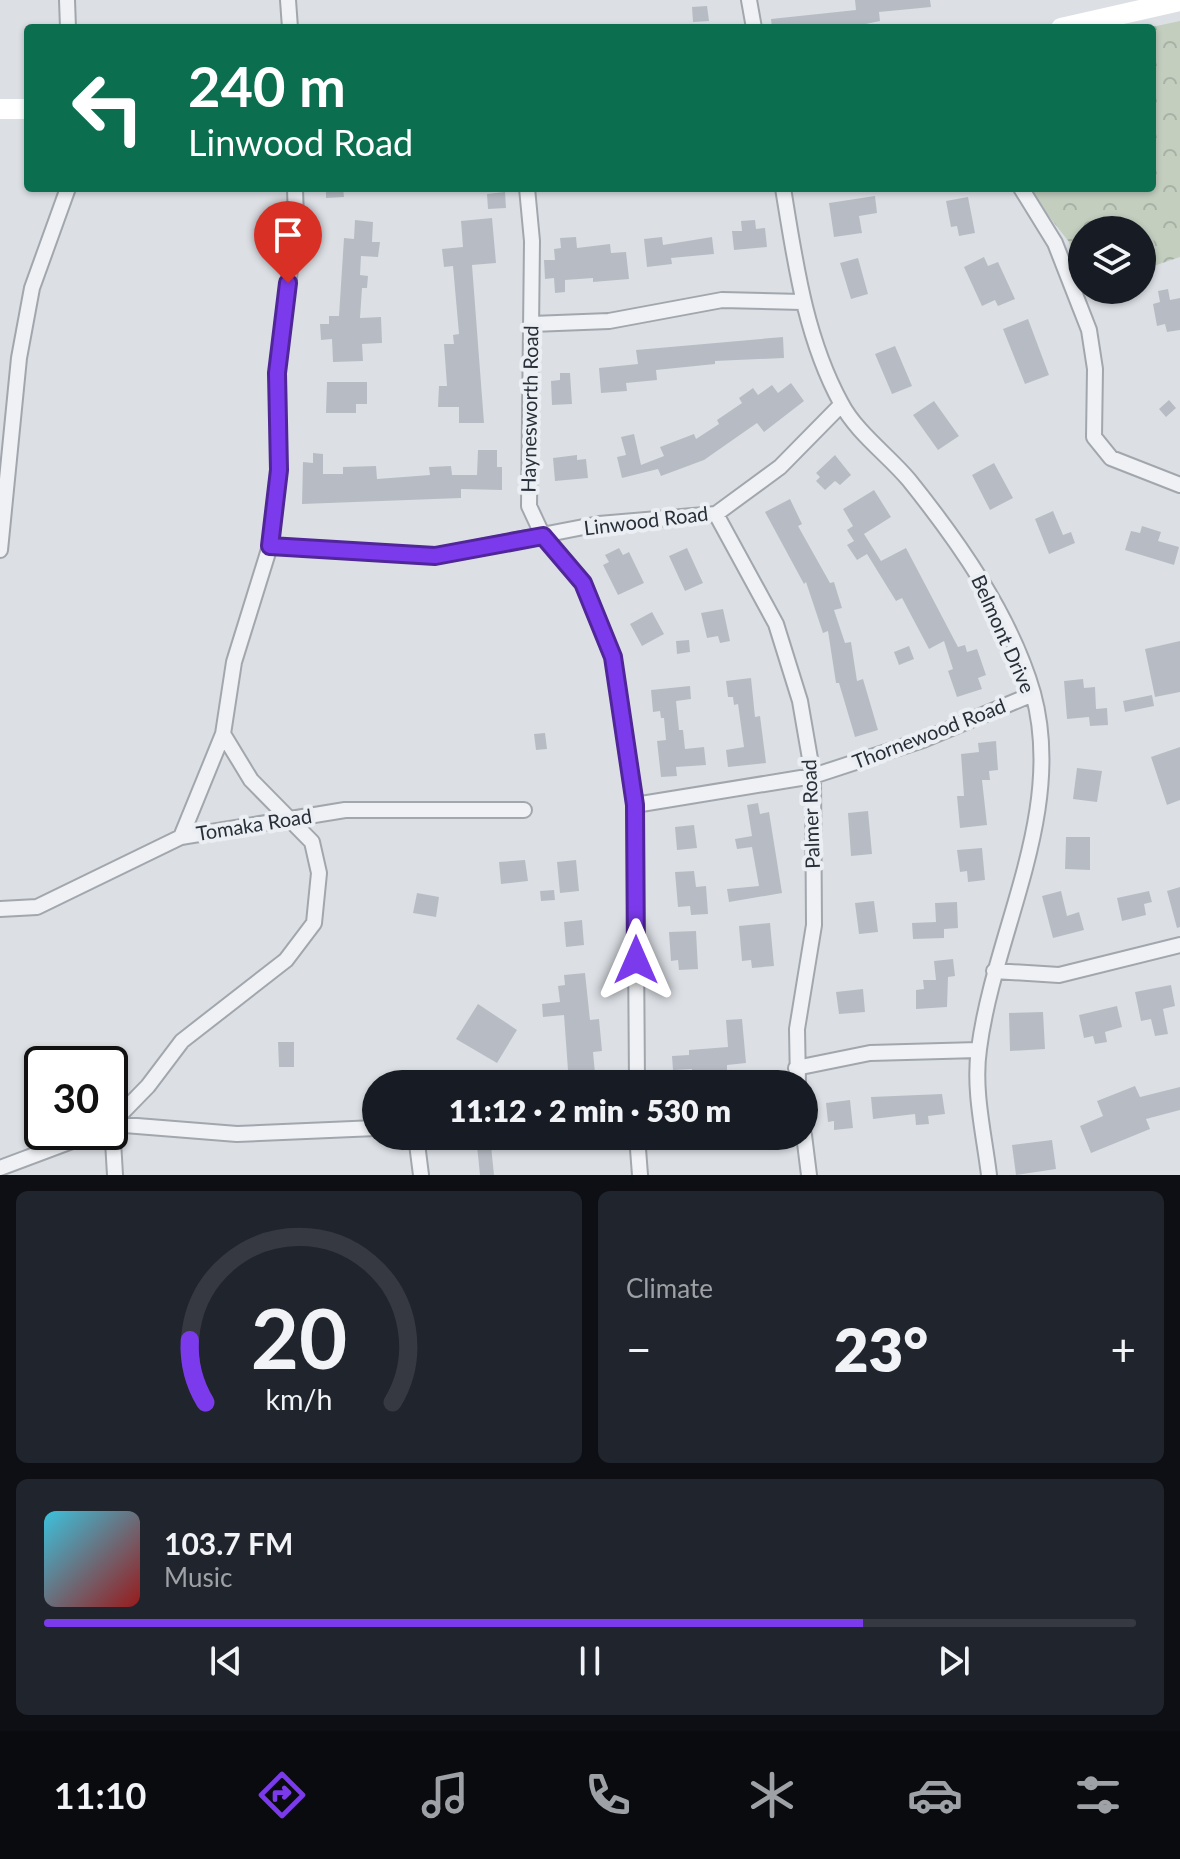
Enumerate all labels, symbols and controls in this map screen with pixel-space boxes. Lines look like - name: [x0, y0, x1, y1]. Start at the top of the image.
- text: 240 m: [188, 52, 346, 119]
- icon: left: [56, 56, 160, 160]
- text: Linwood Road: [188, 120, 413, 164]
- pin: [254, 201, 322, 283]
- icon: arrive: [266, 213, 310, 257]
- map controls: [1068, 216, 1156, 304]
- button: layers: [1068, 216, 1156, 304]
- street label: Haynesworth Road: [516, 325, 542, 493]
- street label: Linwood Road: [582, 500, 709, 540]
- street label: Belmont Drive: [967, 571, 1041, 696]
- street label: Thornewood Road: [849, 693, 1009, 773]
- street label: Palmer Road: [796, 759, 824, 869]
- street label: Tomaka Road: [194, 803, 313, 845]
- position arrow: [594, 918, 678, 1002]
- speed limit sign: 30: [24, 1046, 128, 1150]
- text: 11:12 · 2 min · 530 m: [449, 1092, 731, 1128]
- text: Climate: [626, 1272, 713, 1304]
- text: 20: [251, 1287, 347, 1387]
- text: 23°: [834, 1313, 928, 1385]
- text: −: [626, 1323, 652, 1375]
- text: +: [1110, 1323, 1136, 1375]
- text: km/h: [266, 1382, 332, 1416]
- text: 103.7 FM: [164, 1525, 293, 1561]
- text: Music: [164, 1561, 232, 1593]
- icon: previous: [204, 1639, 248, 1683]
- icon: pause: [568, 1639, 612, 1683]
- icon: next: [932, 1639, 976, 1683]
- icon: directions: [254, 1767, 310, 1823]
- icon: music: [417, 1767, 473, 1823]
- icon: phone: [580, 1767, 636, 1823]
- icon: climate: [744, 1767, 800, 1823]
- icon: car: [907, 1767, 963, 1823]
- icon: filters: [1070, 1767, 1126, 1823]
- text: 11:10: [54, 1773, 146, 1817]

